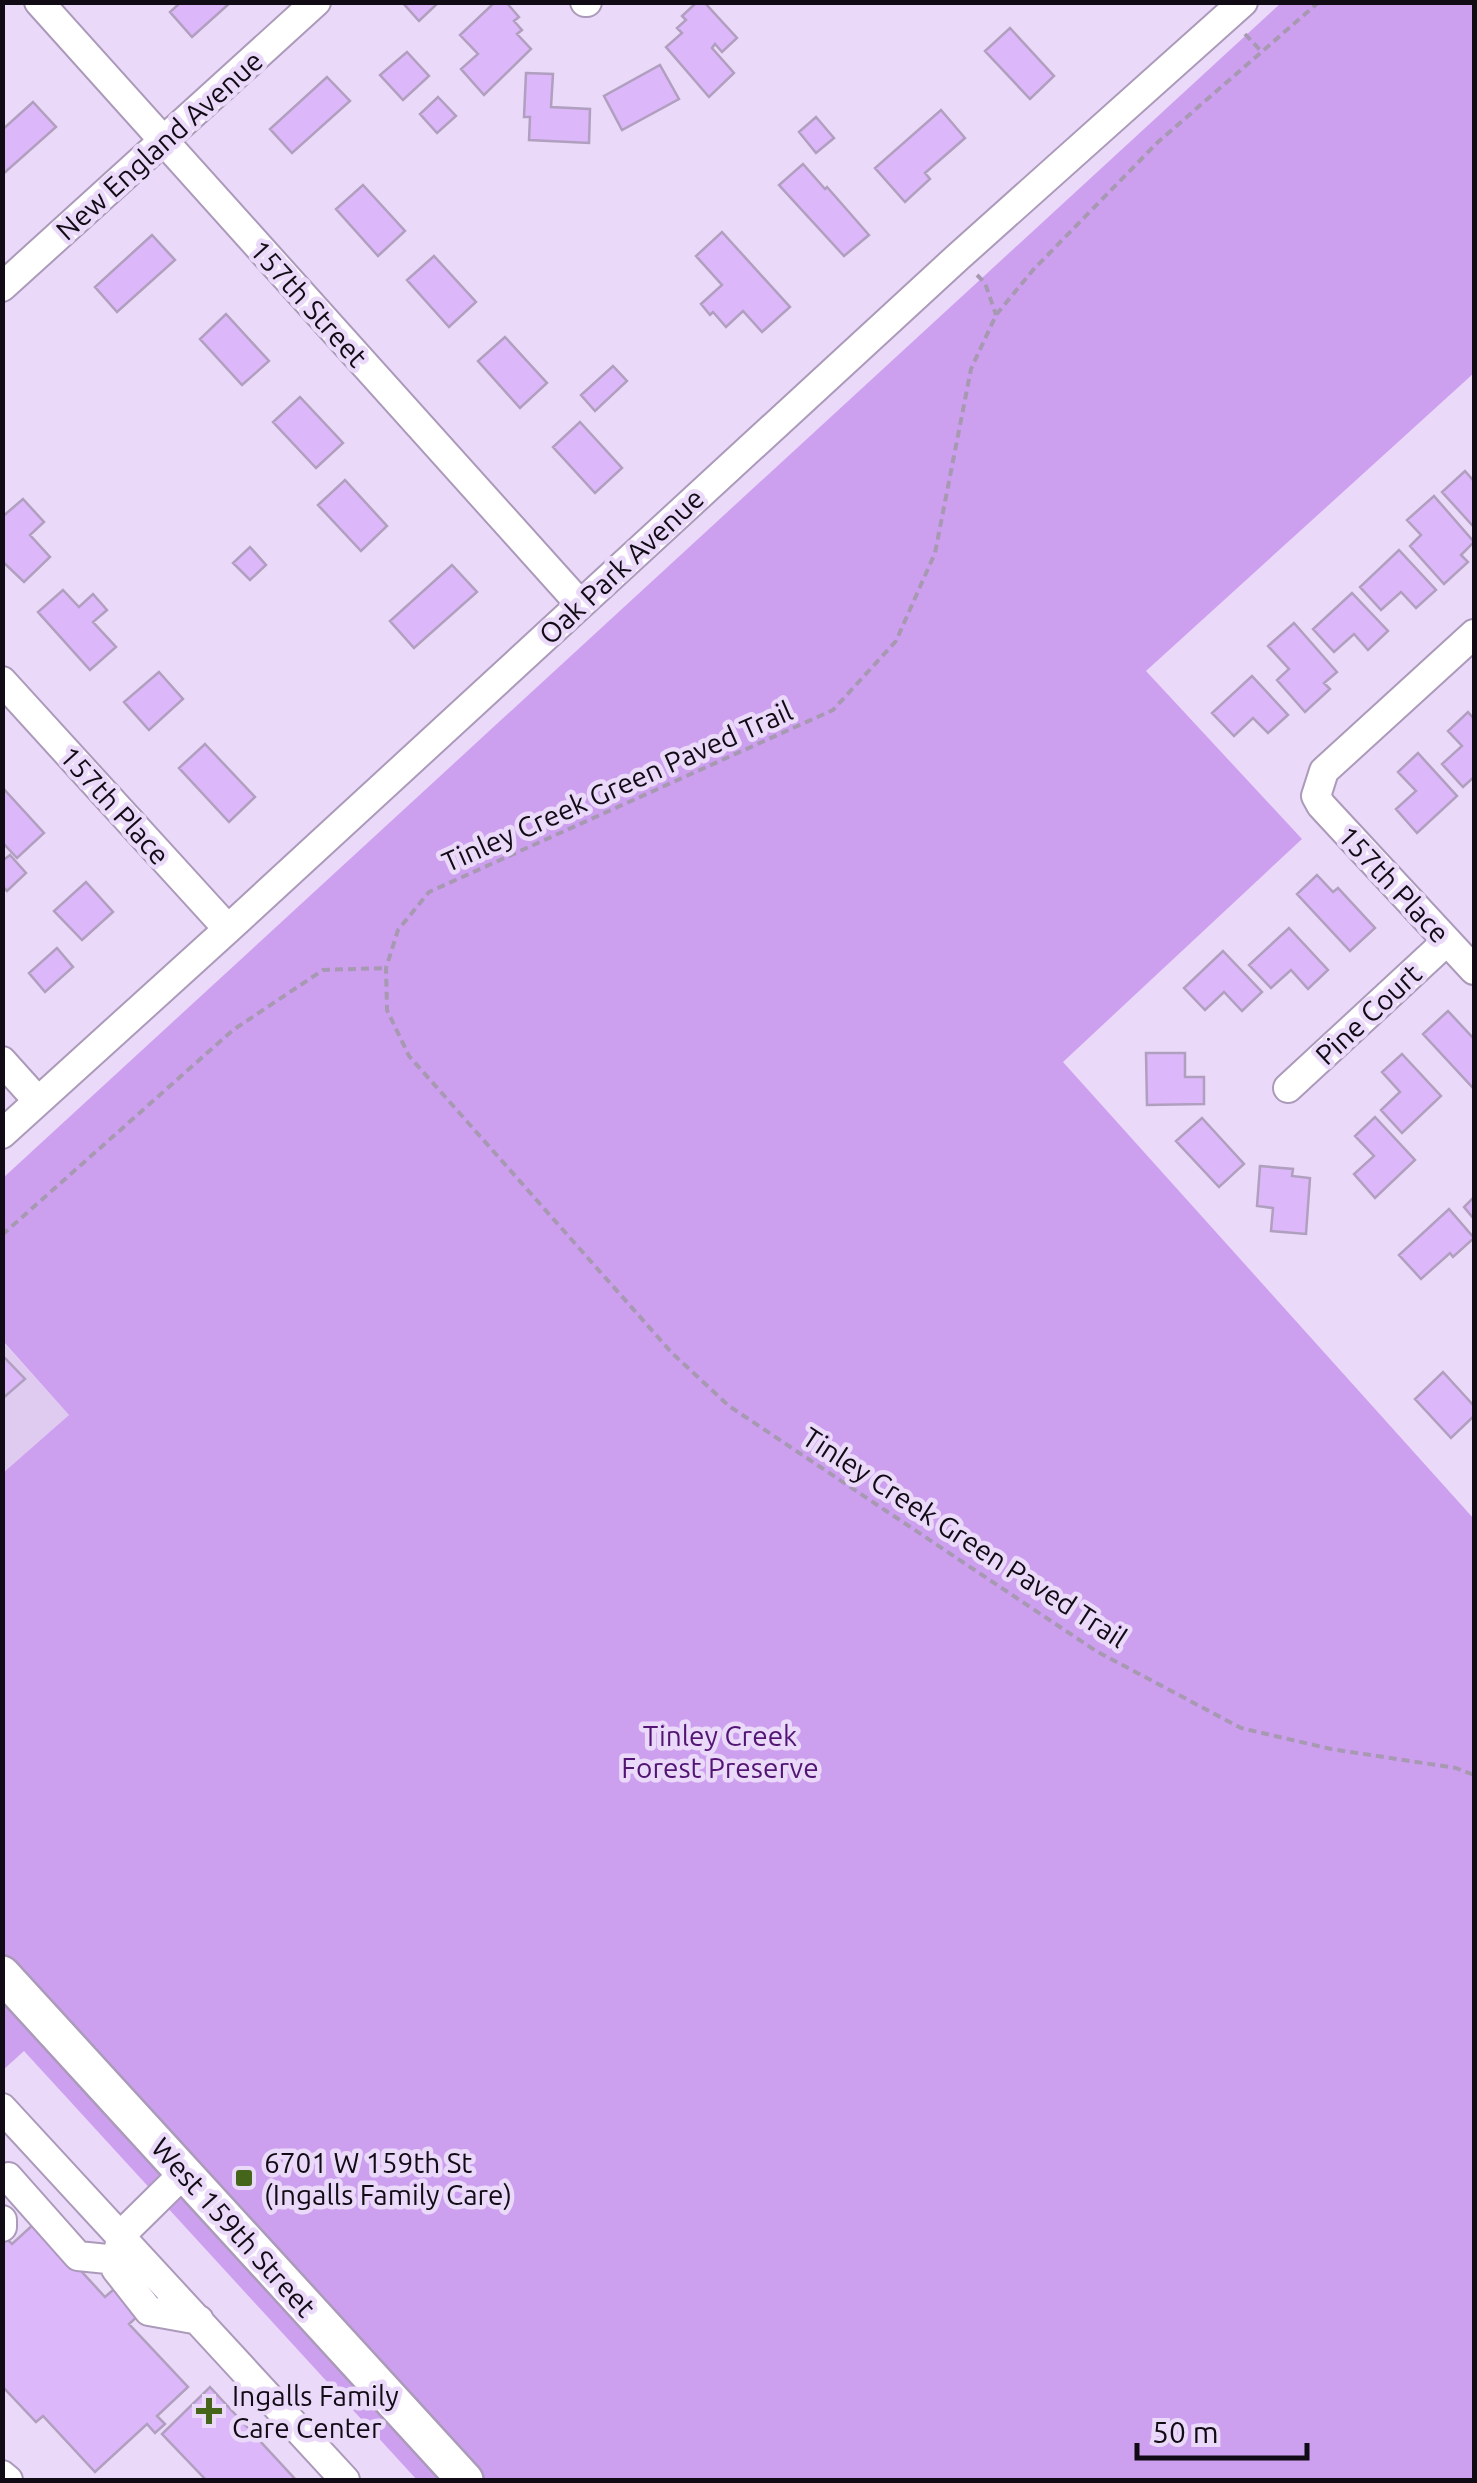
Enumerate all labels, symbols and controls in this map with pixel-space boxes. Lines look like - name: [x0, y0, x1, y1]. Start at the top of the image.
- street label: New England Avenue: [50, 44, 268, 246]
- street label: 157th Street: [244, 234, 374, 372]
- street label: Oak Park Avenue: [533, 482, 709, 650]
- street label: Tinley Creek Green Paved Trail: [437, 695, 797, 877]
- street label: 157th Place: [54, 740, 176, 870]
- street label: 157th Place: [1332, 819, 1456, 949]
- street label: Pine Court: [1309, 957, 1427, 1071]
- street label: Tinley Creek Green Paved Trail: [797, 1421, 1133, 1653]
- park label: Tinley Creek Forest Preserve: [621, 1720, 819, 1783]
- street label: West 159th Street: [146, 2131, 322, 2323]
- place label: 6701 W 159th St (Ingalls Family Care): [264, 2147, 512, 2211]
- marker: 6701 W 159th St (Ingalls Family Care): [233, 2167, 255, 2189]
- place label: Ingalls Family Care Center: [232, 2380, 399, 2443]
- marker: Ingalls Family Care Center: [196, 2398, 222, 2424]
- scale bar: [1137, 2398, 1307, 2460]
- text: 50 m: [1152, 2415, 1219, 2449]

